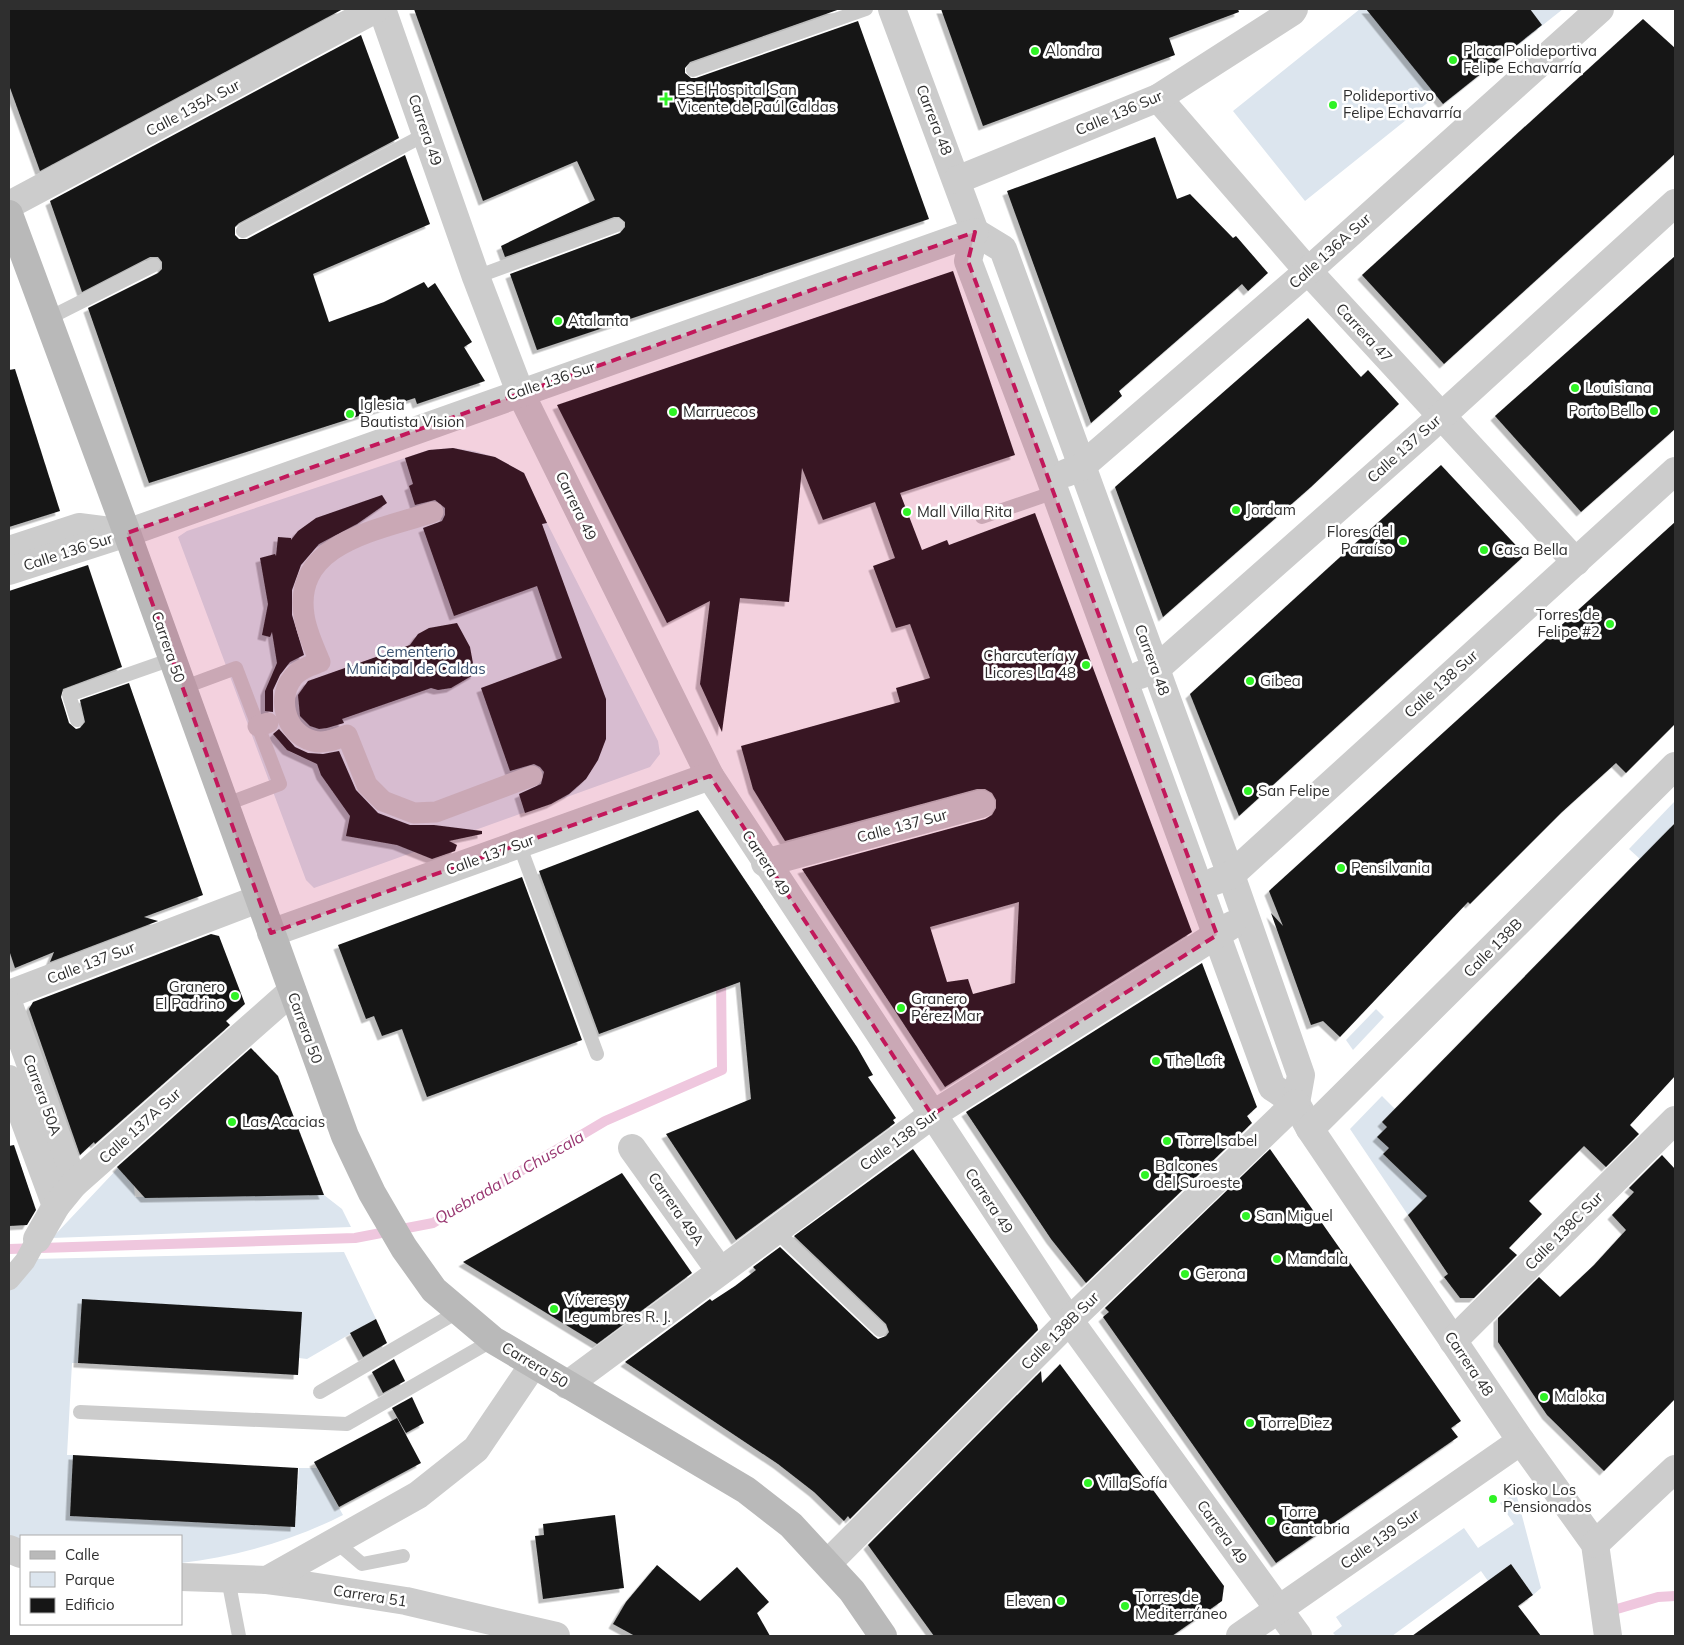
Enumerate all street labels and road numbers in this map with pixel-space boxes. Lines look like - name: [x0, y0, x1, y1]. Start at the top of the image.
- street label: Calle 135A Sur: [143, 75, 243, 140]
- street label: Carrera 48: [912, 82, 957, 158]
- street label: Calle 136 Sur: [1072, 85, 1166, 139]
- street label: Carrera 49: [404, 92, 447, 168]
- street label: Calle 136A Sur: [1285, 209, 1375, 292]
- street label: Carrera 47: [1332, 299, 1397, 366]
- street label: Calle 136 Sur: [504, 356, 598, 405]
- street label: Calle 137 Sur: [1363, 410, 1445, 487]
- street label: Carrera 49: [552, 468, 601, 543]
- street label: Calle 136 Sur: [21, 528, 115, 575]
- street label: Carrera 50: [147, 609, 190, 685]
- street label: Carrera 48: [1131, 622, 1174, 698]
- street label: Calle 138 Sur: [1400, 645, 1482, 722]
- street label: Calle 137 Sur: [855, 804, 950, 847]
- street label: Carrera 49: [738, 826, 795, 899]
- street label: Calle 137 Sur: [443, 830, 537, 879]
- street label: Calle 138B: [1459, 914, 1526, 981]
- street label: Calle 137 Sur: [44, 937, 138, 988]
- street label: Carrera 50: [284, 990, 327, 1066]
- street label: Carrera 50A: [19, 1052, 66, 1138]
- street label: Calle 137A Sur: [95, 1084, 185, 1167]
- street label: Calle 138 Sur: [856, 1104, 942, 1174]
- street label: Carrera 49: [961, 1164, 1018, 1237]
- street label: Carrera 49A: [644, 1168, 709, 1249]
- street label: Calle 138C Sur: [1521, 1187, 1607, 1274]
- street label: Calle 138B Sur: [1017, 1287, 1103, 1374]
- street label: Carrera 48: [1441, 1328, 1498, 1400]
- street label: Carrera 50: [499, 1337, 572, 1392]
- street label: Carrera 49: [1193, 1496, 1252, 1567]
- street label: Calle 139 Sur: [1336, 1504, 1424, 1573]
- street label: Carrera 51: [332, 1580, 408, 1611]

